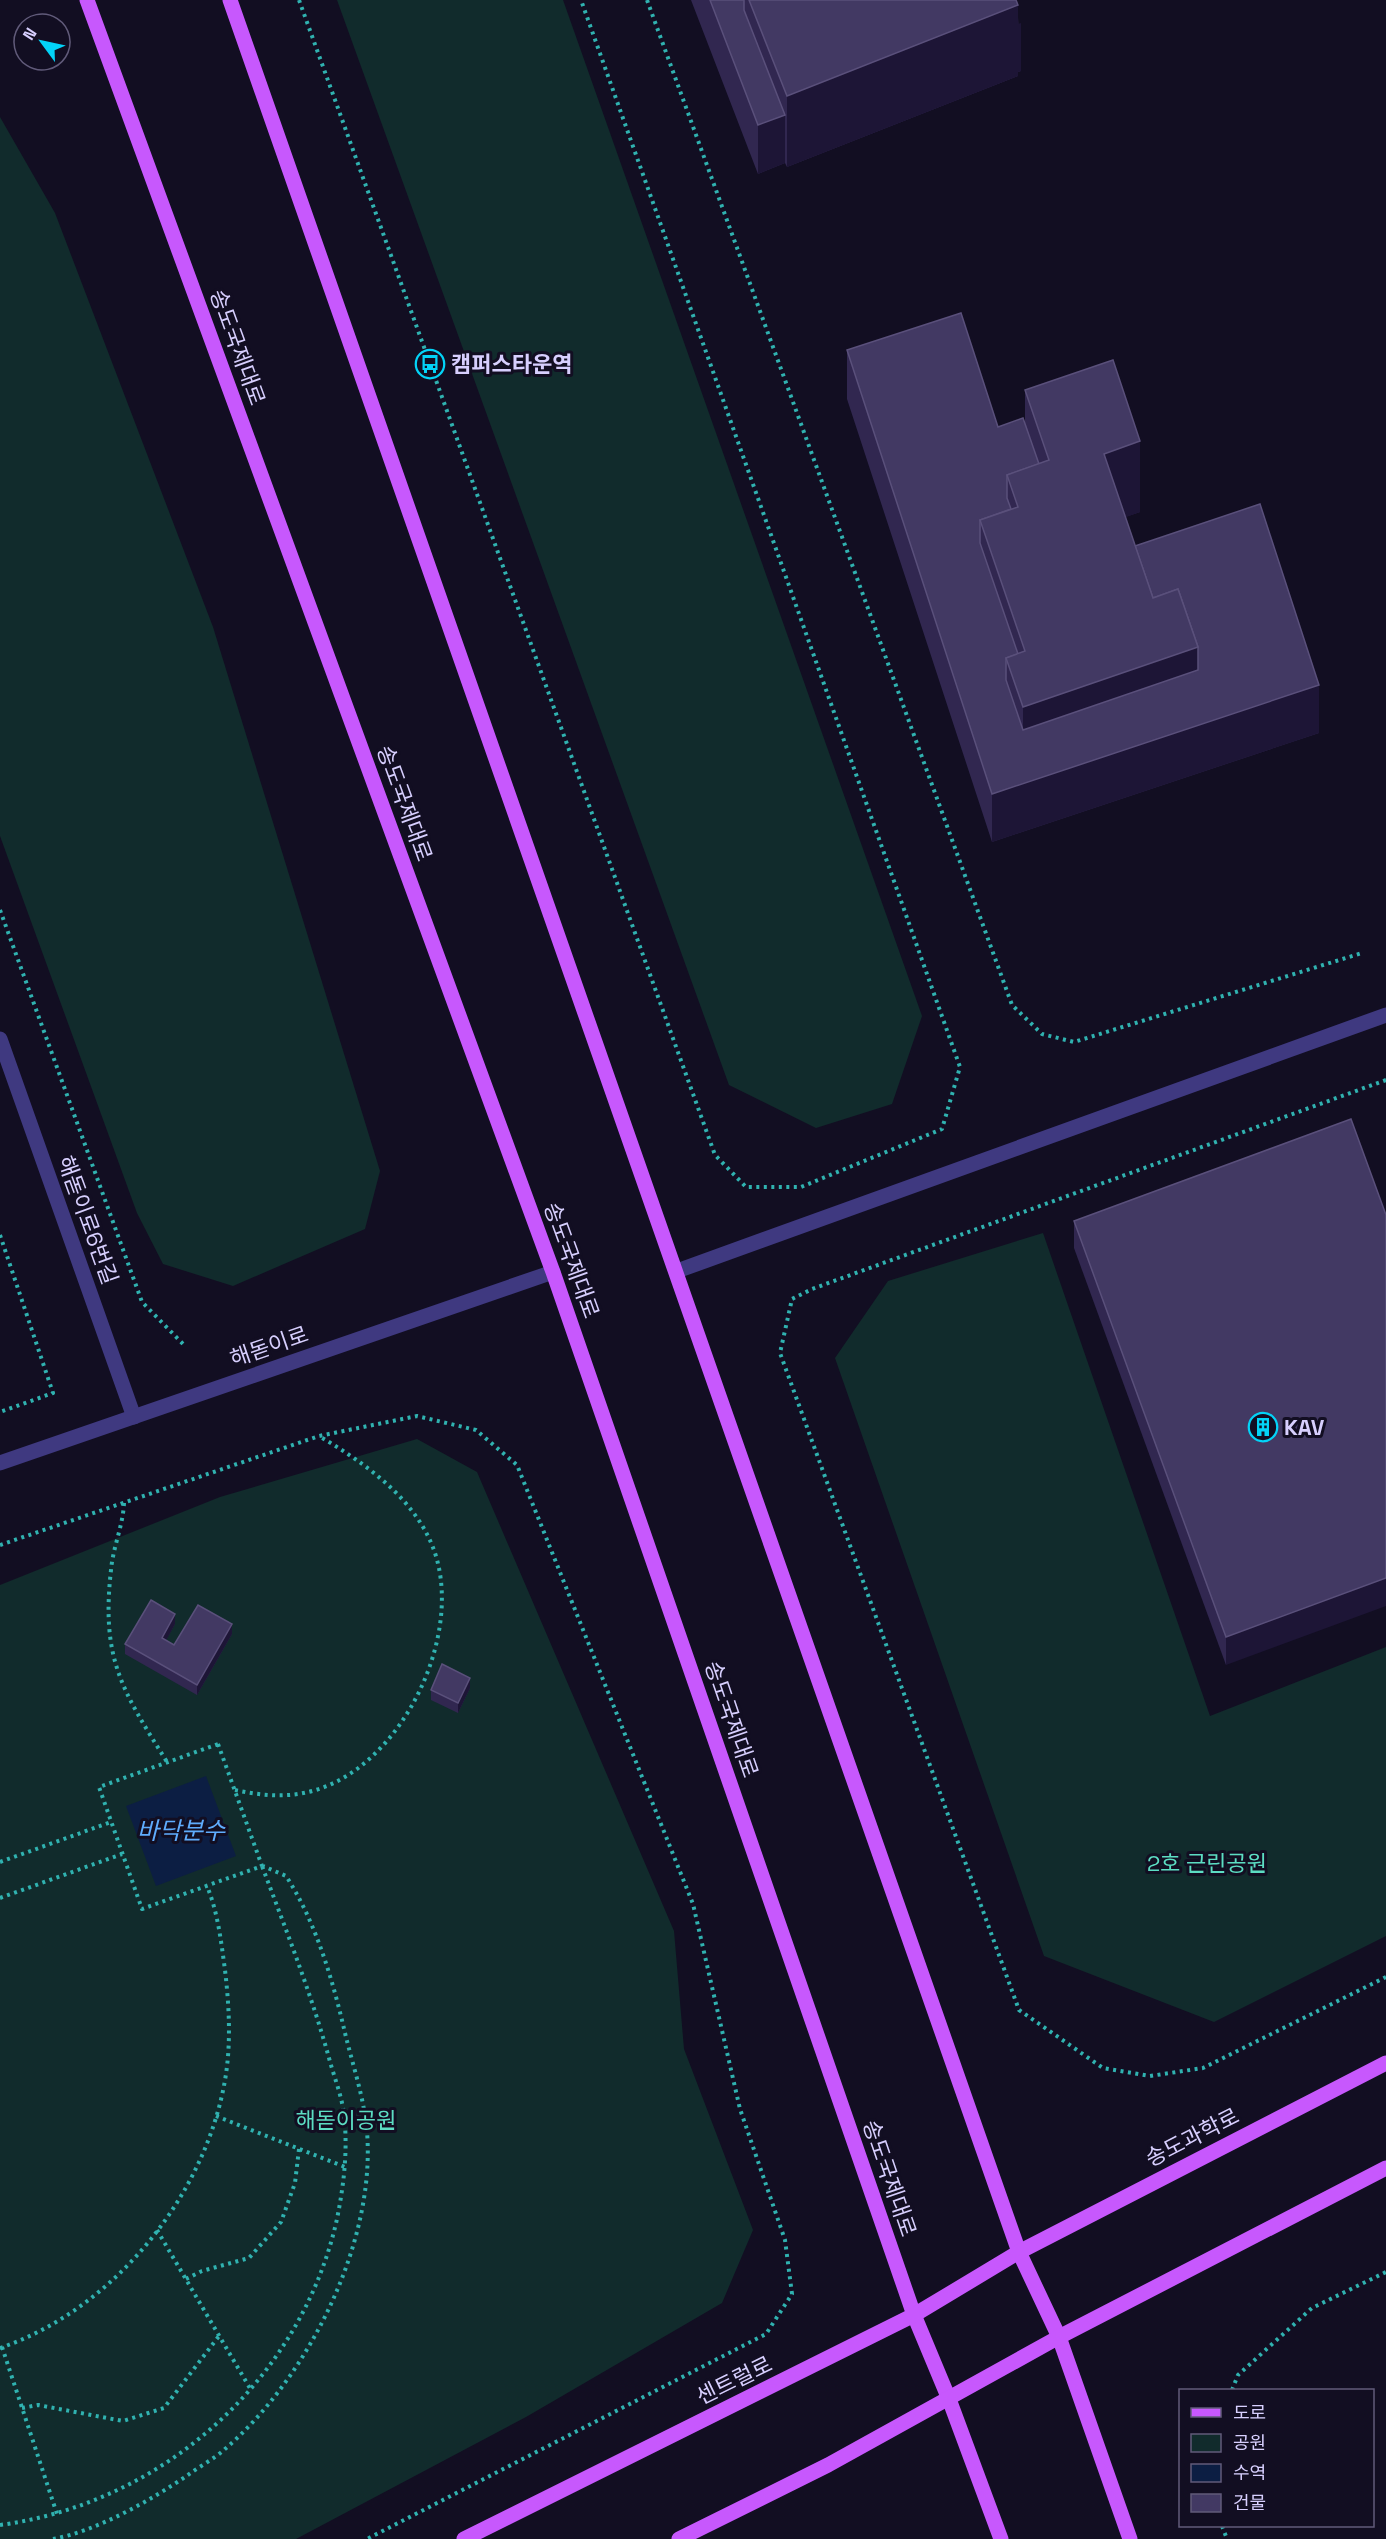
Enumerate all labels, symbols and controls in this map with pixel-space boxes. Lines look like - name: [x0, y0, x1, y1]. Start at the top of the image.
- north arrow: [12, 12, 72, 72]
- text: N: [18, 24, 42, 44]
- street label: 송도국제대로: [204, 285, 272, 409]
- bus stop icon: 캠퍼스타운역: [414, 348, 446, 380]
- place label: 캠퍼스타운역: [451, 350, 572, 378]
- street label: 송도국제대로: [371, 741, 439, 865]
- street label: 해돋이로6번길: [52, 1152, 124, 1288]
- street label: 송도국제대로: [538, 1198, 606, 1322]
- street label: 해돋이로: [226, 1320, 312, 1372]
- building icon: KAV: [1247, 1411, 1279, 1443]
- place label: KAV: [1284, 1413, 1325, 1441]
- street label: 송도국제대로: [699, 1657, 765, 1781]
- water label: 바닥분수: [137, 1815, 226, 1846]
- park label: 2호 근린공원: [1147, 1849, 1267, 1877]
- street label: 송도과학로: [1141, 2102, 1243, 2172]
- park label: 해돋이공원: [295, 2106, 397, 2134]
- street label: 송도국제대로: [857, 2116, 923, 2240]
- street label: 센트럴로: [691, 2350, 777, 2410]
- legend: [1179, 2389, 1374, 2527]
- text: 도로: [1233, 2401, 1266, 2424]
- text: 공원: [1233, 2431, 1266, 2454]
- text: 수역: [1233, 2461, 1266, 2484]
- text: 건물: [1233, 2491, 1266, 2514]

